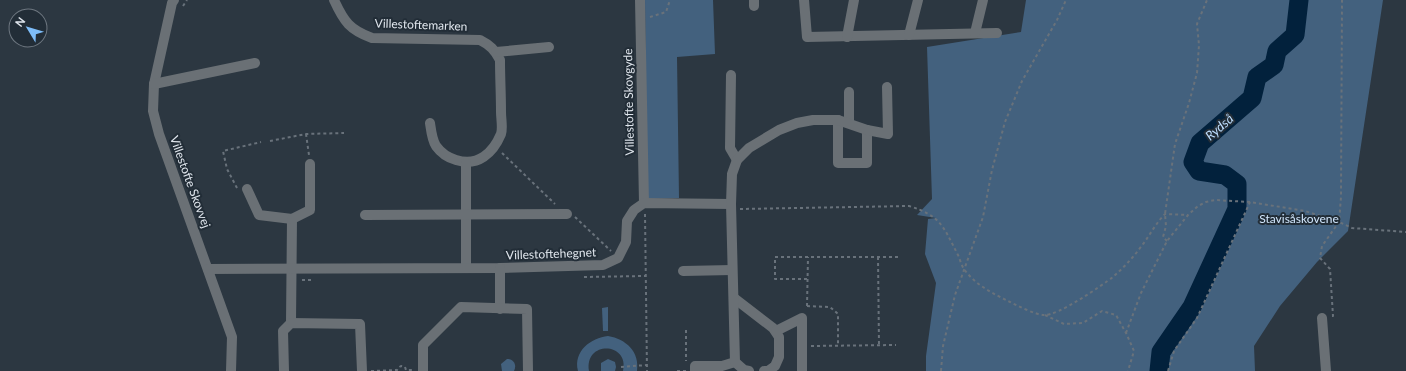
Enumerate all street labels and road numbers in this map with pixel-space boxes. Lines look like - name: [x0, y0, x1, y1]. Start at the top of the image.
- street label: Villestoftemarken: [374, 15, 468, 34]
- street label: Villestofte Skovgyde: [620, 48, 637, 156]
- street label: Villestofte Skovvej: [167, 134, 214, 230]
- street label: Villestoftehegnet: [506, 244, 597, 263]

